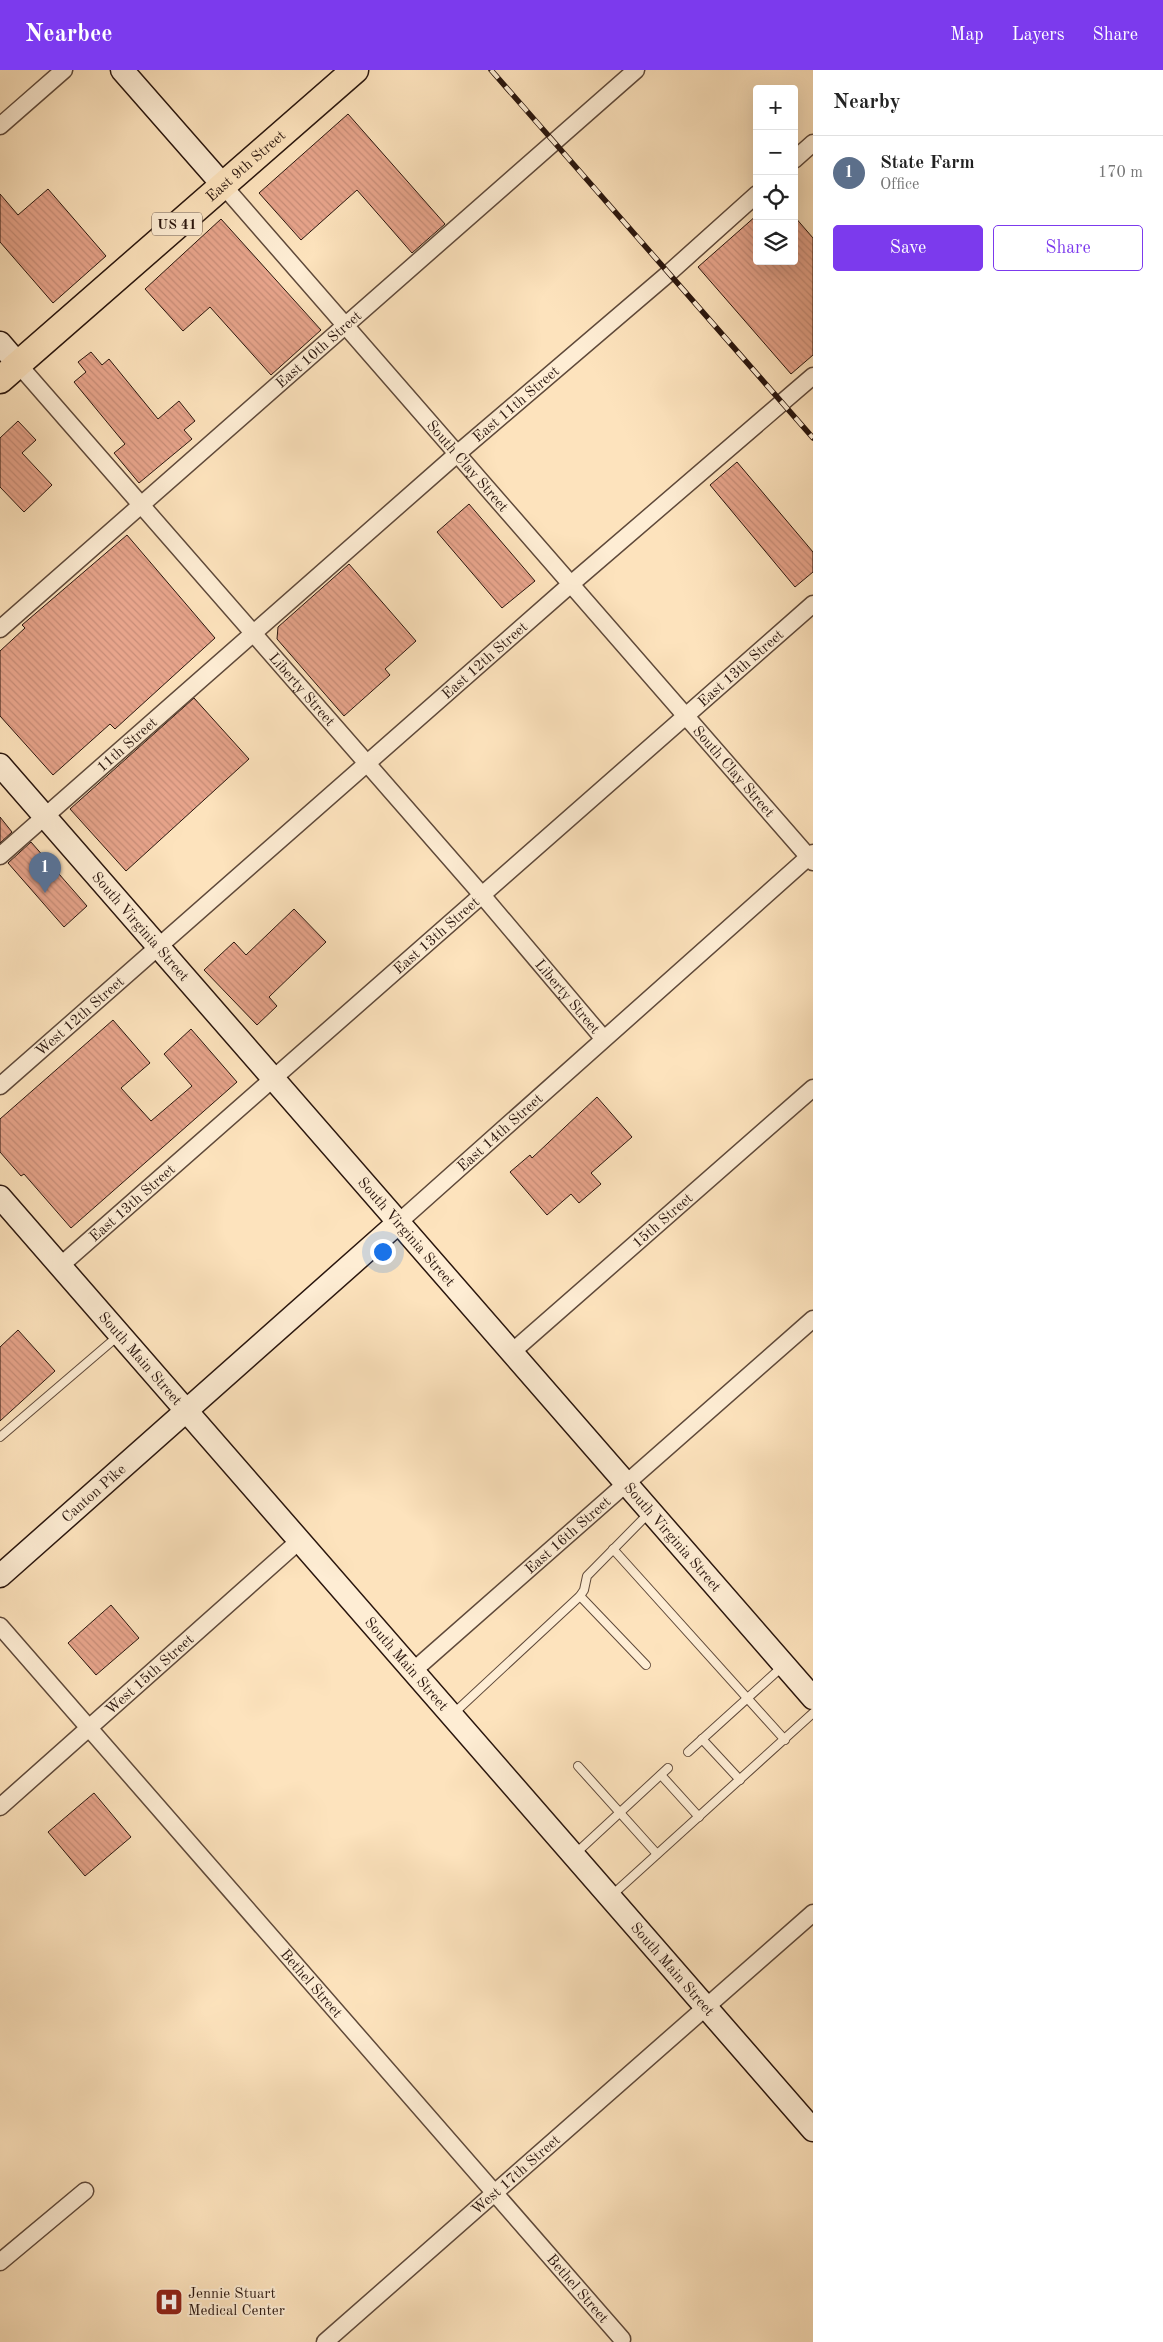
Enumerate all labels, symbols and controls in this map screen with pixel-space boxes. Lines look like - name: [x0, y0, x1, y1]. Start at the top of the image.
- text: Nearbee: [25, 23, 113, 47]
- text: Map: [950, 26, 984, 44]
- text: Layers: [1012, 26, 1064, 44]
- text: Share: [1092, 26, 1138, 44]
- map controls: [753, 85, 798, 265]
- button: +: [753, 85, 798, 130]
- text: Nearby: [833, 92, 901, 113]
- street label: East 9th Street: [204, 128, 289, 205]
- button: −: [753, 130, 798, 175]
- text: State Farm: [880, 154, 975, 173]
- text: 1: [844, 165, 854, 181]
- text: 170 m: [1098, 165, 1143, 181]
- button: locate: [753, 175, 798, 220]
- text: Office: [880, 177, 919, 193]
- road number: US 41: [152, 212, 202, 236]
- button: layers: [753, 220, 798, 265]
- button: Save: [833, 225, 983, 271]
- button: Share: [993, 225, 1143, 271]
- street label: East 10th Street: [274, 309, 365, 392]
- street label: East 11th Street: [471, 364, 563, 446]
- street label: South Clay Street: [423, 418, 510, 515]
- street label: East 12th Street: [440, 620, 531, 703]
- street label: East 13th Street: [696, 627, 787, 710]
- street label: Liberty Street: [265, 651, 337, 730]
- street label: 11th Street: [95, 715, 161, 776]
- street label: South Clay Street: [689, 724, 776, 821]
- pin: 1: [29, 852, 61, 893]
- street label: South Virginia Street: [88, 870, 191, 985]
- street label: East 13th Street: [392, 895, 483, 978]
- street label: Liberty Street: [531, 957, 602, 1037]
- street label: West 12th Street: [33, 974, 128, 1060]
- street label: East 14th Street: [455, 1092, 546, 1175]
- street label: East 13th Street: [87, 1162, 179, 1245]
- street label: South Virginia Street: [354, 1175, 457, 1290]
- street label: 15th Street: [630, 1191, 696, 1252]
- your location: [370, 1239, 396, 1265]
- street label: South Main Street: [95, 1310, 184, 1409]
- street label: Canton Pike: [60, 1462, 129, 1526]
- street label: South Virginia Street: [620, 1481, 723, 1595]
- street label: East 16th Street: [523, 1495, 614, 1578]
- street label: South Main Street: [361, 1615, 450, 1714]
- street label: West 15th Street: [103, 1632, 197, 1718]
- street label: South Main Street: [627, 1920, 716, 2020]
- street label: Bethel Street: [277, 1947, 344, 2021]
- street label: West 17th Street: [470, 2133, 564, 2218]
- street label: Bethel Street: [543, 2252, 611, 2327]
- hospital icon: Jennie Stuart Medical Center: [154, 2287, 184, 2317]
- place label: Jennie Stuart Medical Center: [188, 2287, 285, 2319]

